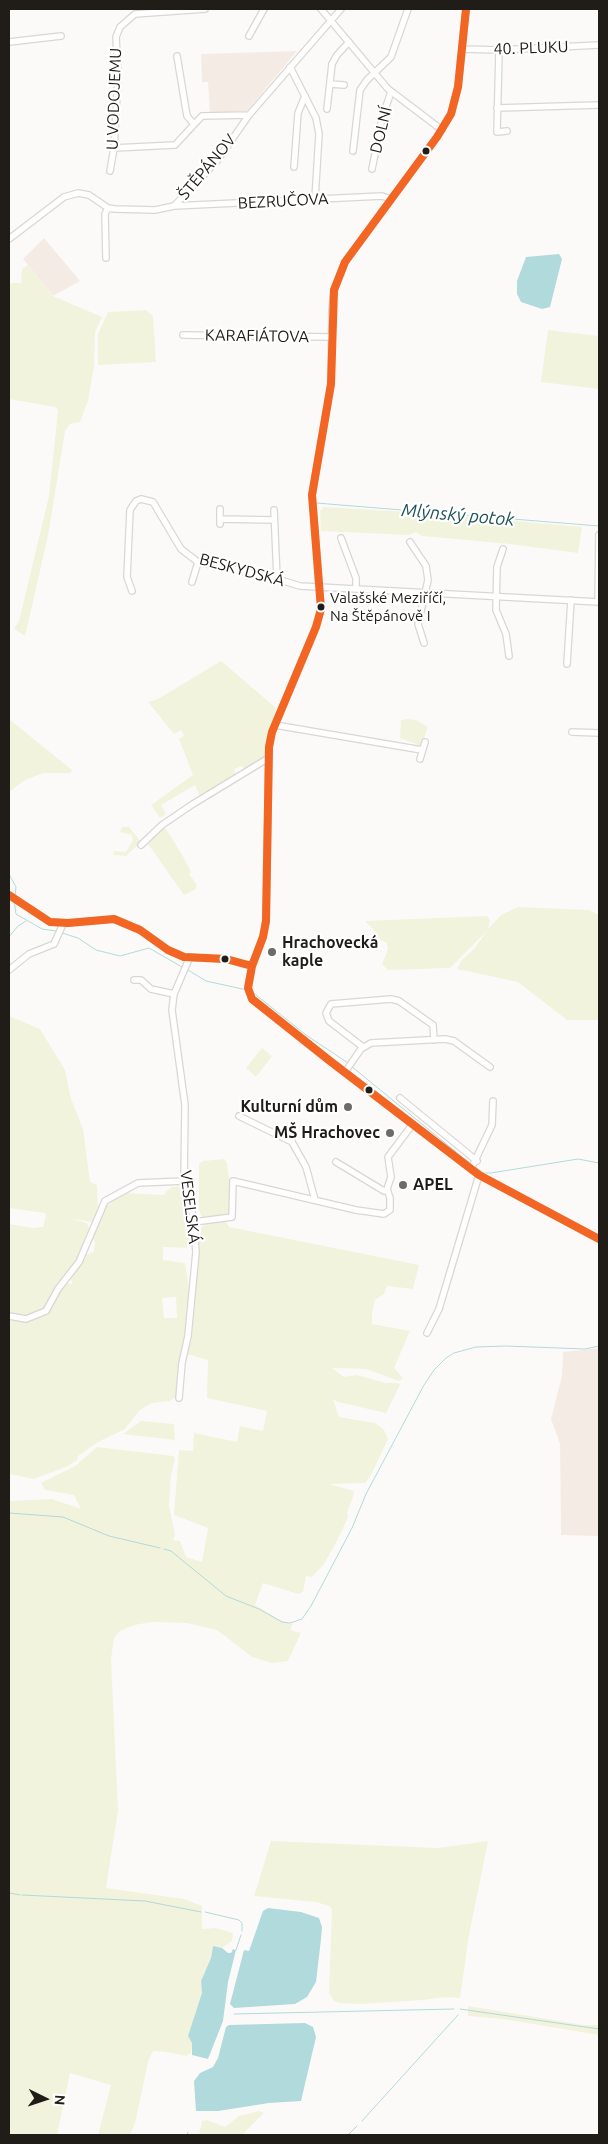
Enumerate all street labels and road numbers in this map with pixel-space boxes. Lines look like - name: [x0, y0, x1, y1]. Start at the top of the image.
- street label: 40. PLUKU: [493, 37, 569, 59]
- street label: U VODOJEMU: [103, 48, 125, 150]
- street label: DOLNÍ: [366, 105, 396, 155]
- street label: ŠTĚPÁNOV: [174, 130, 240, 204]
- street label: BEZRUČOVA: [237, 189, 329, 213]
- street label: KARAFIÁTOVA: [205, 325, 309, 347]
- street label: BESKYDSKÁ: [197, 549, 287, 591]
- street label: VESELSKÁ: [176, 1169, 204, 1245]

